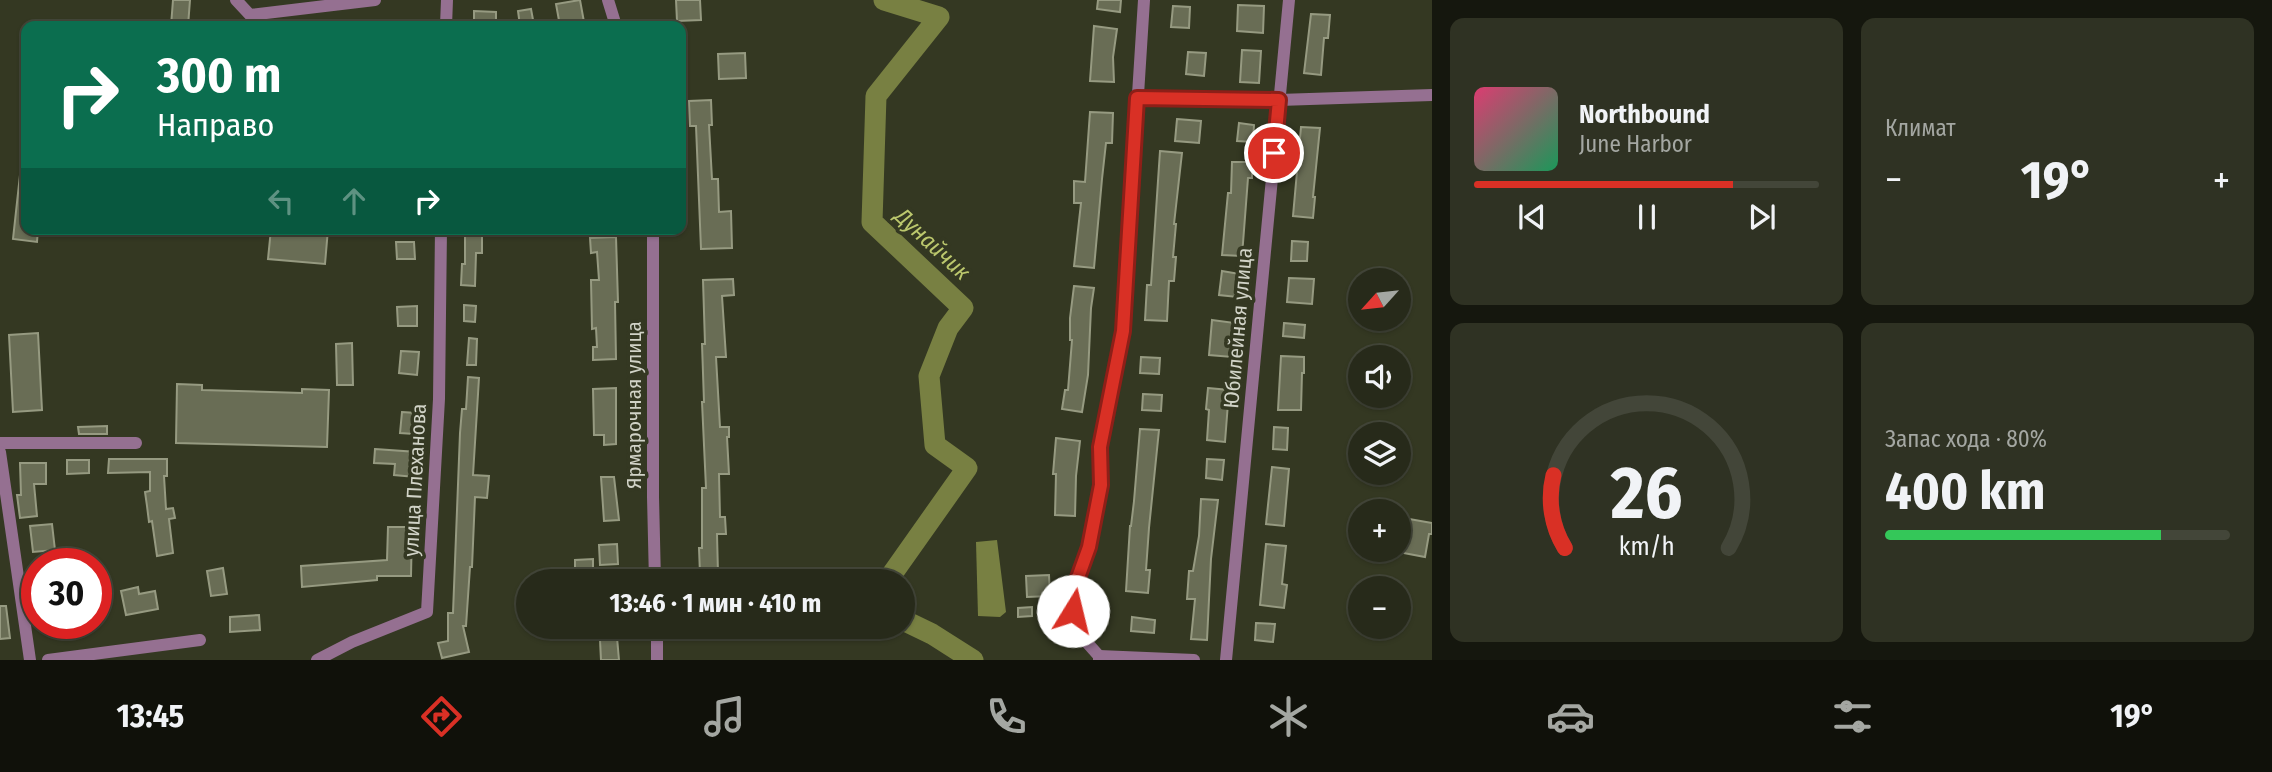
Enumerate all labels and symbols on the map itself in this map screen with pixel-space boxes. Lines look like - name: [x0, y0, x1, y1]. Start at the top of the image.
- pin: [1244, 123, 1304, 183]
- water label: Дунайчик: [888, 201, 977, 286]
- street label: Юбилейная улица: [1218, 247, 1258, 409]
- north arrow: [1348, 268, 1410, 331]
- street label: Ярмарочная улица: [621, 321, 647, 489]
- street label: улица Плеханова: [398, 403, 432, 557]
- speed limit sign: 30: [21, 548, 112, 639]
- position arrow: [1036, 574, 1110, 648]

